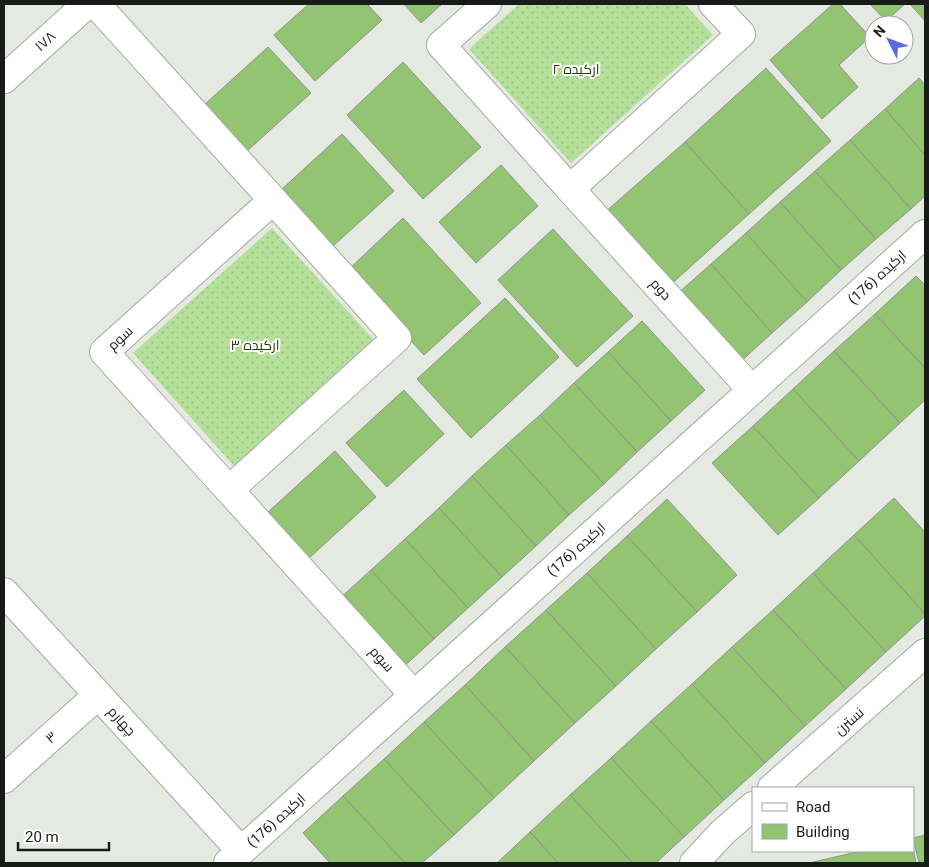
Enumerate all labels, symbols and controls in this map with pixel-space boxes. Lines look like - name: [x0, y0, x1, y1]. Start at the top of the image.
- north arrow: [864, 15, 914, 65]
- text: N: [870, 22, 889, 40]
- street label: ۱۷۸: [32, 28, 59, 54]
- park label: ارکیده ۲: [553, 61, 599, 77]
- street label: ارکیده (176): [845, 247, 910, 308]
- street label: دوم: [646, 275, 675, 304]
- street label: سوم: [104, 322, 137, 355]
- park label: ارکیده ۳: [231, 337, 279, 353]
- street label: ارکیده (176): [544, 519, 609, 580]
- street label: سوم: [365, 643, 397, 676]
- street label: چهارم: [103, 703, 139, 740]
- street label: نسترن: [831, 704, 867, 738]
- street label: ۳: [42, 728, 60, 746]
- legend: [752, 787, 914, 852]
- street label: ارکیده (176): [244, 790, 309, 851]
- text: Road: [796, 798, 830, 816]
- scale bar: [18, 820, 109, 852]
- text: Building: [796, 823, 850, 841]
- text: 20 m: [25, 828, 59, 846]

